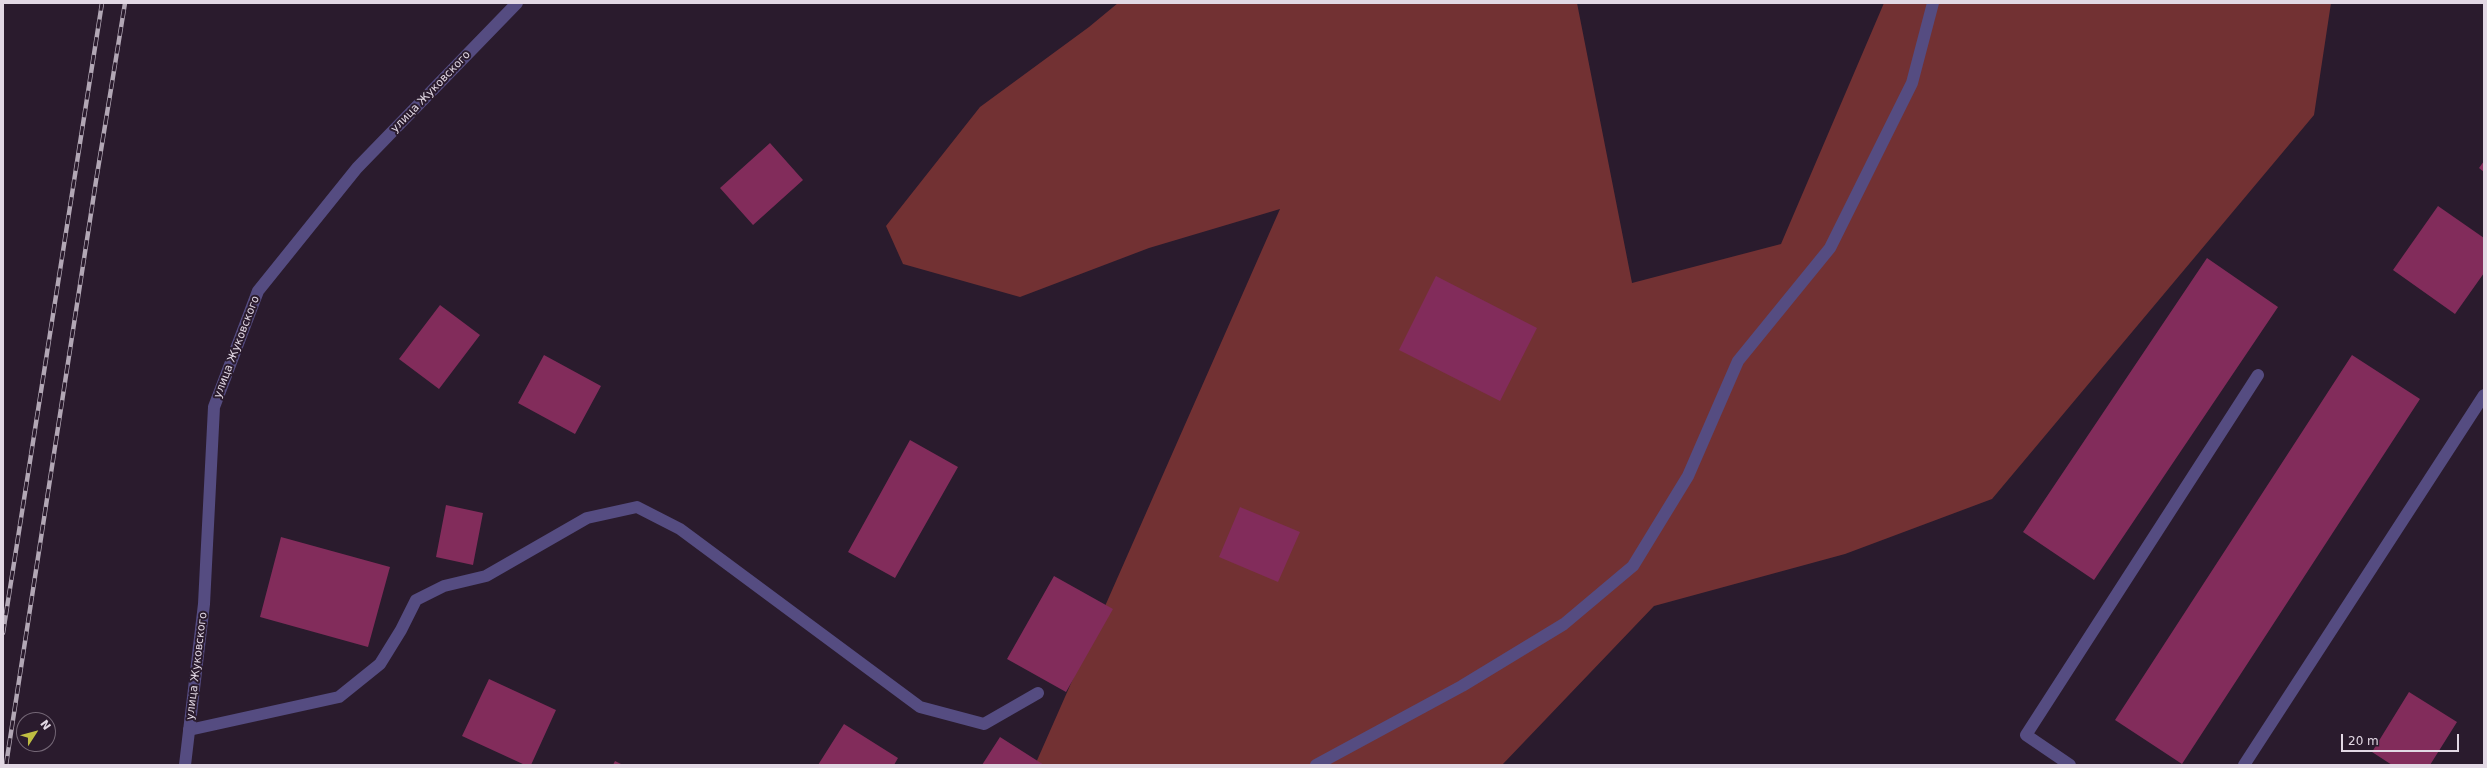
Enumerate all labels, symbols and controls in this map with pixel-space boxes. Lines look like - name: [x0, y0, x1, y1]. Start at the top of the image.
- street label: улица Жуковского: [389, 48, 473, 136]
- street label: улица Жуковского: [211, 294, 263, 400]
- street label: улица Жуковского: [184, 611, 210, 721]
- north arrow: [16, 712, 56, 752]
- text: N: [37, 718, 53, 733]
- scale bar: [2343, 726, 2461, 752]
- text: 20 m: [2348, 734, 2379, 748]

